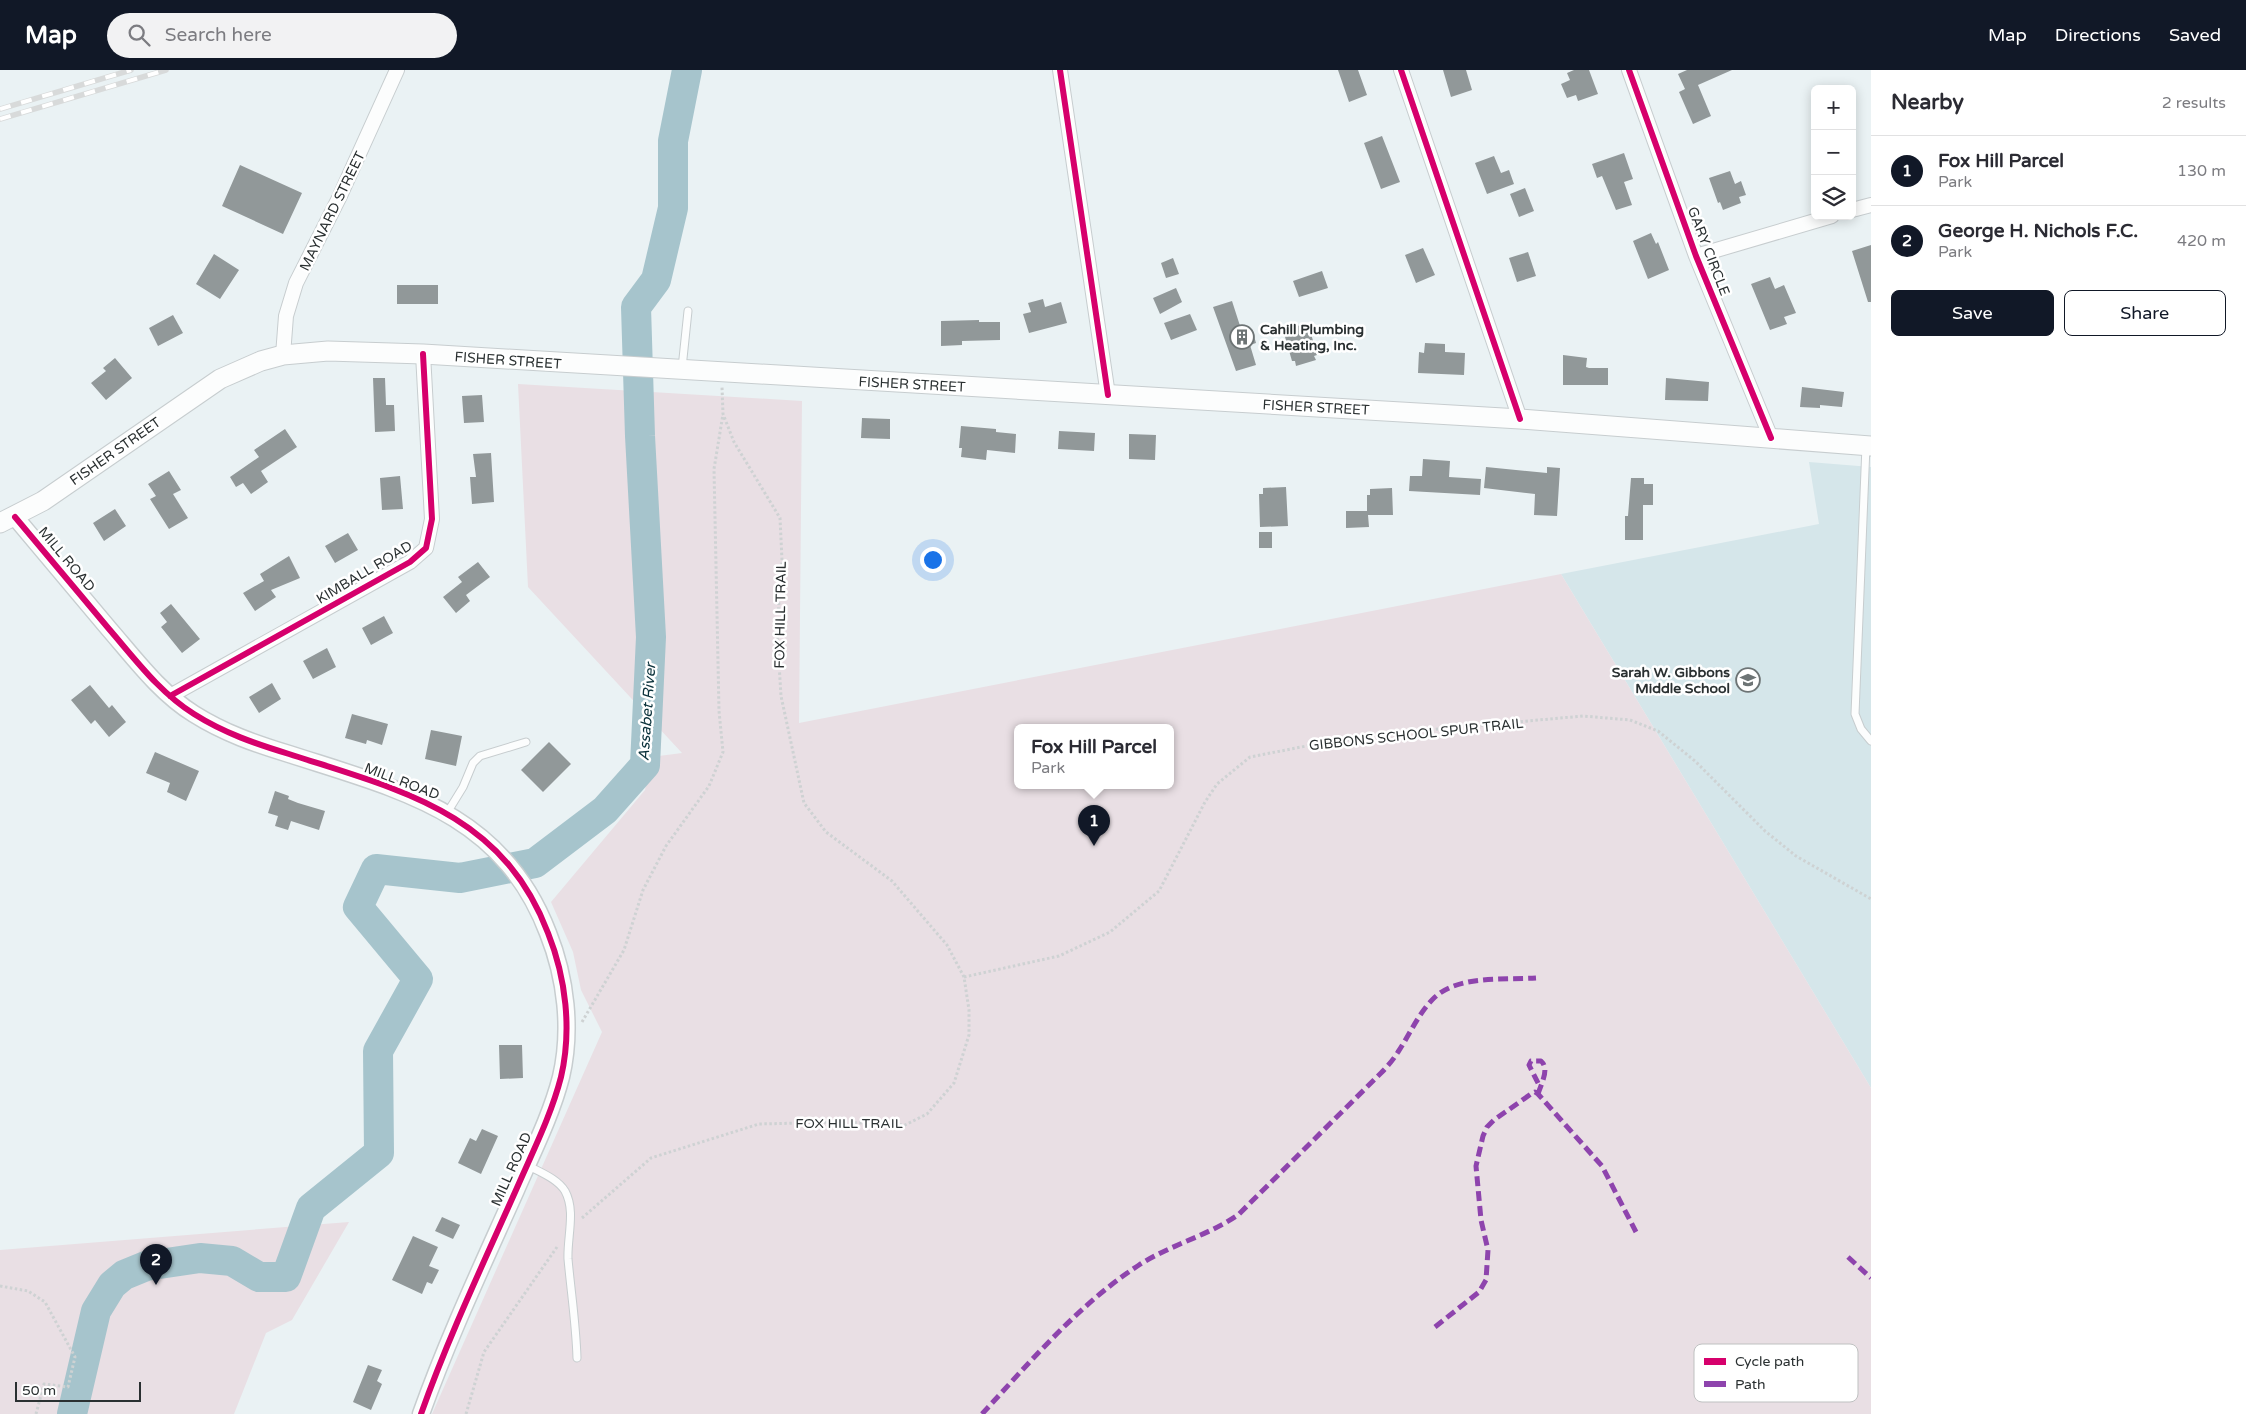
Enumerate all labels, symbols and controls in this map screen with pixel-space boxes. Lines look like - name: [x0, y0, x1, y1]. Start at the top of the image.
- search box: [107, 13, 457, 58]
- text: Map: [25, 21, 77, 50]
- icon: search: [125, 21, 153, 49]
- text: Search here: [165, 24, 272, 46]
- text: Map: [1988, 24, 2027, 46]
- text: Directions: [2055, 24, 2141, 46]
- text: Saved: [2169, 24, 2221, 46]
- map controls: [1811, 85, 1856, 220]
- button: +: [1811, 85, 1856, 130]
- text: Nearby: [1891, 90, 1964, 115]
- text: 2 results: [2162, 93, 2226, 113]
- button: −: [1811, 130, 1856, 175]
- street label: MAYNARD STREET: [296, 148, 369, 274]
- text: Fox Hill Parcel: [1938, 150, 2064, 172]
- text: 1: [1902, 161, 1912, 181]
- text: 130 m: [2177, 161, 2226, 181]
- text: Park: [1938, 172, 1972, 192]
- button: layers: [1811, 175, 1856, 220]
- street label: GARY CIRCLE: [1684, 204, 1733, 298]
- text: George H. Nichols F.C.: [1938, 220, 2138, 242]
- text: 2: [1902, 231, 1912, 251]
- text: 420 m: [2177, 231, 2226, 251]
- text: Park: [1938, 242, 1972, 262]
- button: Save: [1891, 290, 2054, 336]
- button: Share: [2064, 290, 2226, 336]
- place label: Cahill Plumbing & Heating, Inc.: [1260, 321, 1364, 354]
- building icon: Cahill Plumbing & Heating, Inc.: [1229, 324, 1255, 350]
- street label: FISHER STREET: [454, 348, 563, 373]
- street label: FISHER STREET: [858, 373, 966, 396]
- street label: FISHER STREET: [1262, 396, 1370, 419]
- street label: FISHER STREET: [66, 413, 164, 489]
- street label: MILL ROAD: [35, 523, 99, 595]
- street label: KIMBALL ROAD: [313, 537, 415, 608]
- your location: [920, 547, 946, 573]
- street label: FOX HILL TRAIL: [771, 561, 790, 669]
- water label: Assabet River: [635, 660, 660, 762]
- place label: Sarah W. Gibbons Middle School: [1612, 664, 1730, 697]
- school or university icon: Sarah W. Gibbons Middle School: [1735, 667, 1761, 693]
- street label: GIBBONS SCHOOL SPUR TRAIL: [1308, 715, 1524, 754]
- popup: [1014, 724, 1174, 789]
- text: Fox Hill Parcel: [1031, 736, 1157, 758]
- text: Park: [1031, 758, 1065, 778]
- street label: MILL ROAD: [362, 759, 442, 804]
- pin: 1: [1078, 805, 1110, 846]
- street label: FOX HILL TRAIL: [795, 1115, 903, 1132]
- street label: MILL ROAD: [488, 1129, 535, 1209]
- pin: 2: [140, 1244, 172, 1285]
- legend: [1694, 1344, 1858, 1402]
- text: Cycle path: [1735, 1353, 1804, 1370]
- text: Path: [1735, 1376, 1766, 1393]
- scale bar: [15, 1379, 141, 1402]
- text: 50 m: [22, 1382, 56, 1399]

